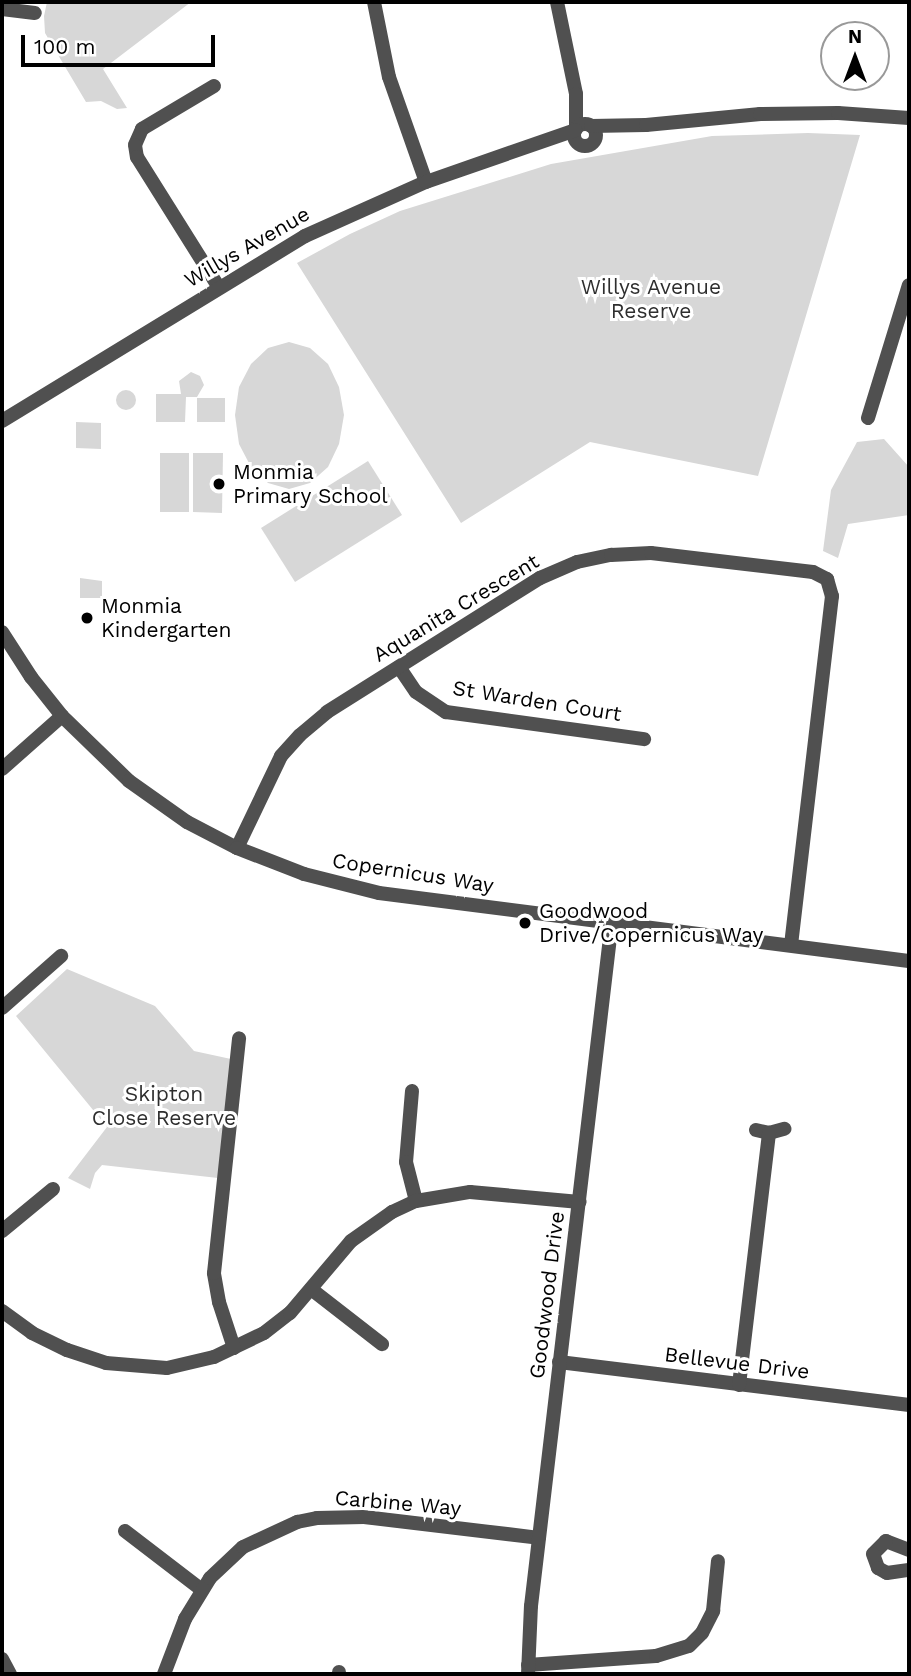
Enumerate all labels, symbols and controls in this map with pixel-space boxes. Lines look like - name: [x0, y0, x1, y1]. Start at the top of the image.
- scale bar: [24, 21, 219, 65]
- north arrow: [820, 21, 890, 91]
- text: N: [848, 25, 862, 48]
- text: 100 m: [34, 34, 96, 59]
- street label: Willys Avenue: [180, 201, 314, 293]
- park label: Willys Avenue Reserve: [580, 274, 722, 324]
- place label: Monmia Primary School: [233, 459, 388, 509]
- marker: Monmia Primary School: [211, 476, 227, 492]
- street label: Aquanita Crescent: [368, 548, 544, 668]
- place label: Monmia Kindergarten: [101, 593, 232, 643]
- marker: Monmia Kindergarten: [79, 610, 95, 626]
- street label: St Warden Court: [451, 675, 623, 727]
- street label: Copernicus Way: [330, 848, 496, 898]
- place label: Goodwood Drive/Copernicus Way: [539, 898, 764, 948]
- marker: Goodwood Drive/Copernicus Way: [517, 915, 533, 931]
- park label: Skipton Close Reserve: [92, 1081, 236, 1131]
- street label: Goodwood Drive: [524, 1210, 570, 1380]
- street label: Bellevue Drive: [663, 1342, 811, 1384]
- street label: Carbine Way: [333, 1485, 463, 1521]

